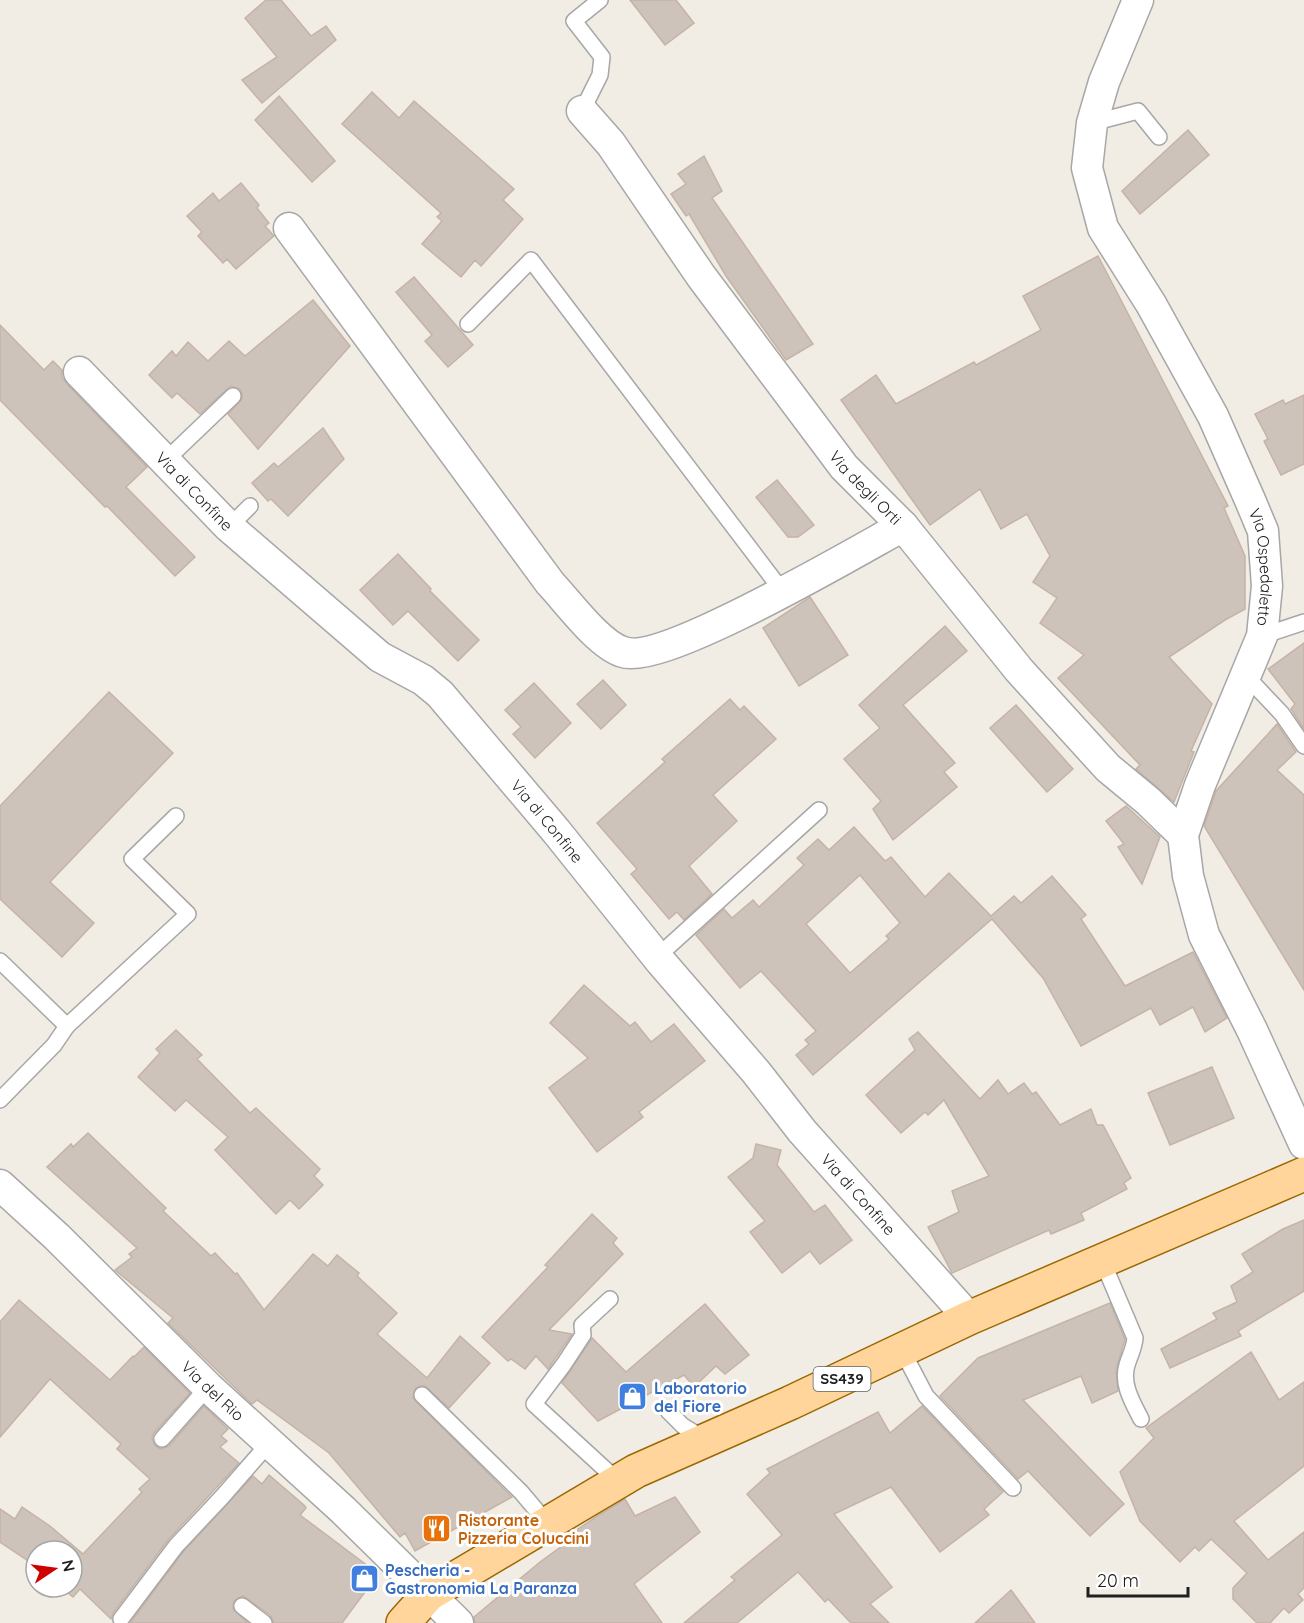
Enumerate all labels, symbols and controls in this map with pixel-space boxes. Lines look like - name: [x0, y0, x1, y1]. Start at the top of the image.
- street label: Via di Confine: [152, 447, 237, 535]
- street label: Via degli Orti: [825, 447, 906, 529]
- street label: Via Ospedaletto: [1245, 505, 1277, 627]
- street label: Via di Confine: [507, 775, 588, 867]
- street label: Via di Confine: [817, 1149, 900, 1239]
- street label: Via del Rio: [177, 1356, 248, 1425]
- road number: SS439: [814, 1367, 870, 1391]
- place label: Laboratorio del Fiore: [654, 1378, 747, 1416]
- shop icon: Laboratorio del Fiore: [617, 1381, 649, 1413]
- place label: Ristorante Pizzeria Coluccini: [458, 1510, 589, 1548]
- restaurant icon: Ristorante Pizzeria Coluccini: [421, 1513, 453, 1545]
- north arrow: [24, 1539, 84, 1599]
- text: N: [58, 1558, 80, 1574]
- place label: Pescheria - Gastronomia La Paranza: [385, 1560, 577, 1598]
- scale bar: [1088, 1560, 1188, 1598]
- shop icon: Pescheria - Gastronomia La Paranza: [348, 1563, 380, 1595]
- text: 20 m: [1097, 1569, 1139, 1592]

